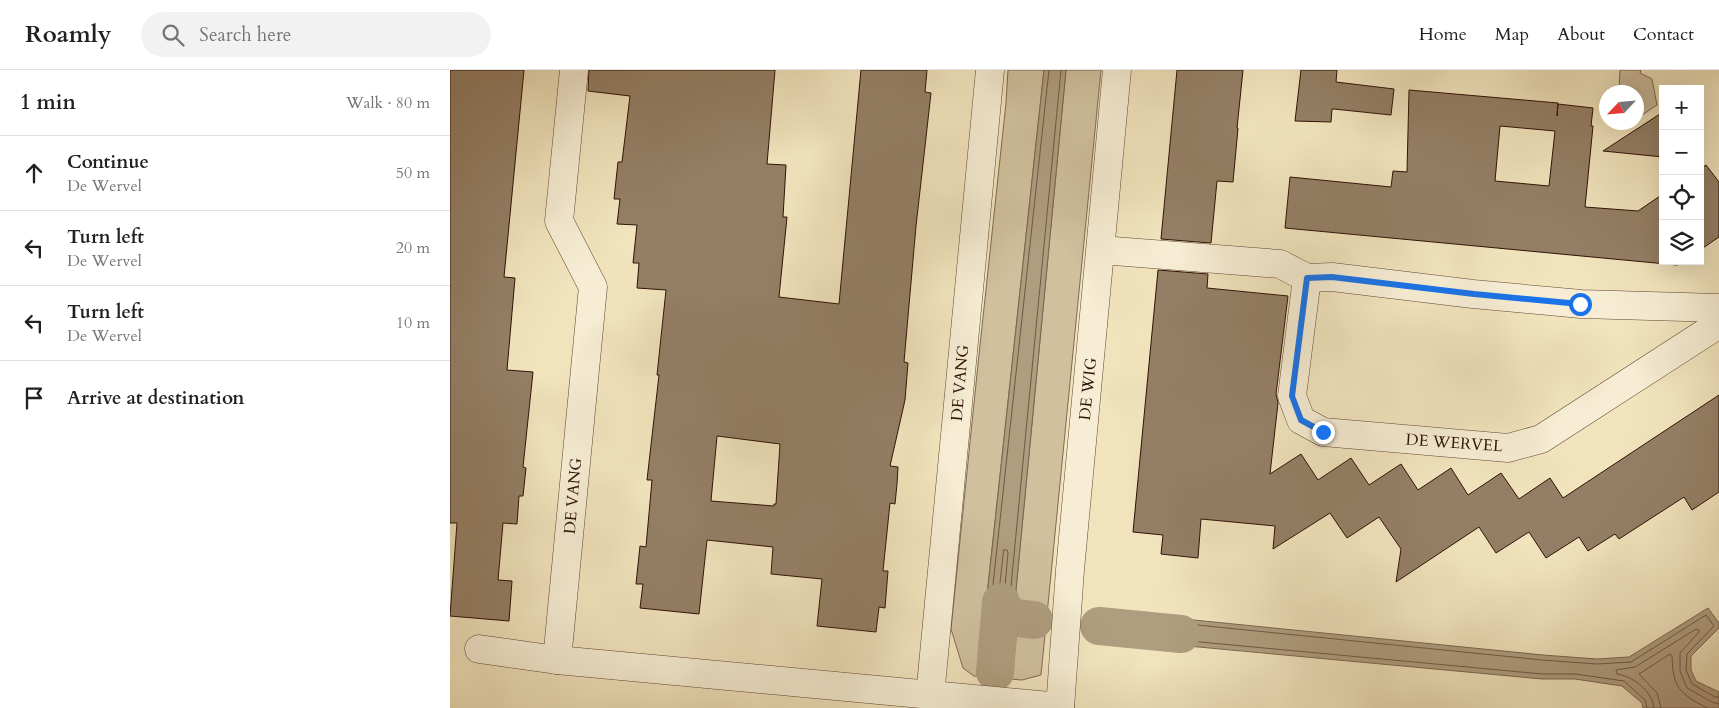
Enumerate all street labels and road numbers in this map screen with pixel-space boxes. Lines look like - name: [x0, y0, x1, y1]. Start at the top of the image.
- street label: DE VANG: [946, 344, 974, 422]
- street label: DE WIG: [1074, 356, 1102, 421]
- street label: DE WERVEL: [1405, 429, 1504, 457]
- street label: DE VANG: [559, 457, 587, 535]

